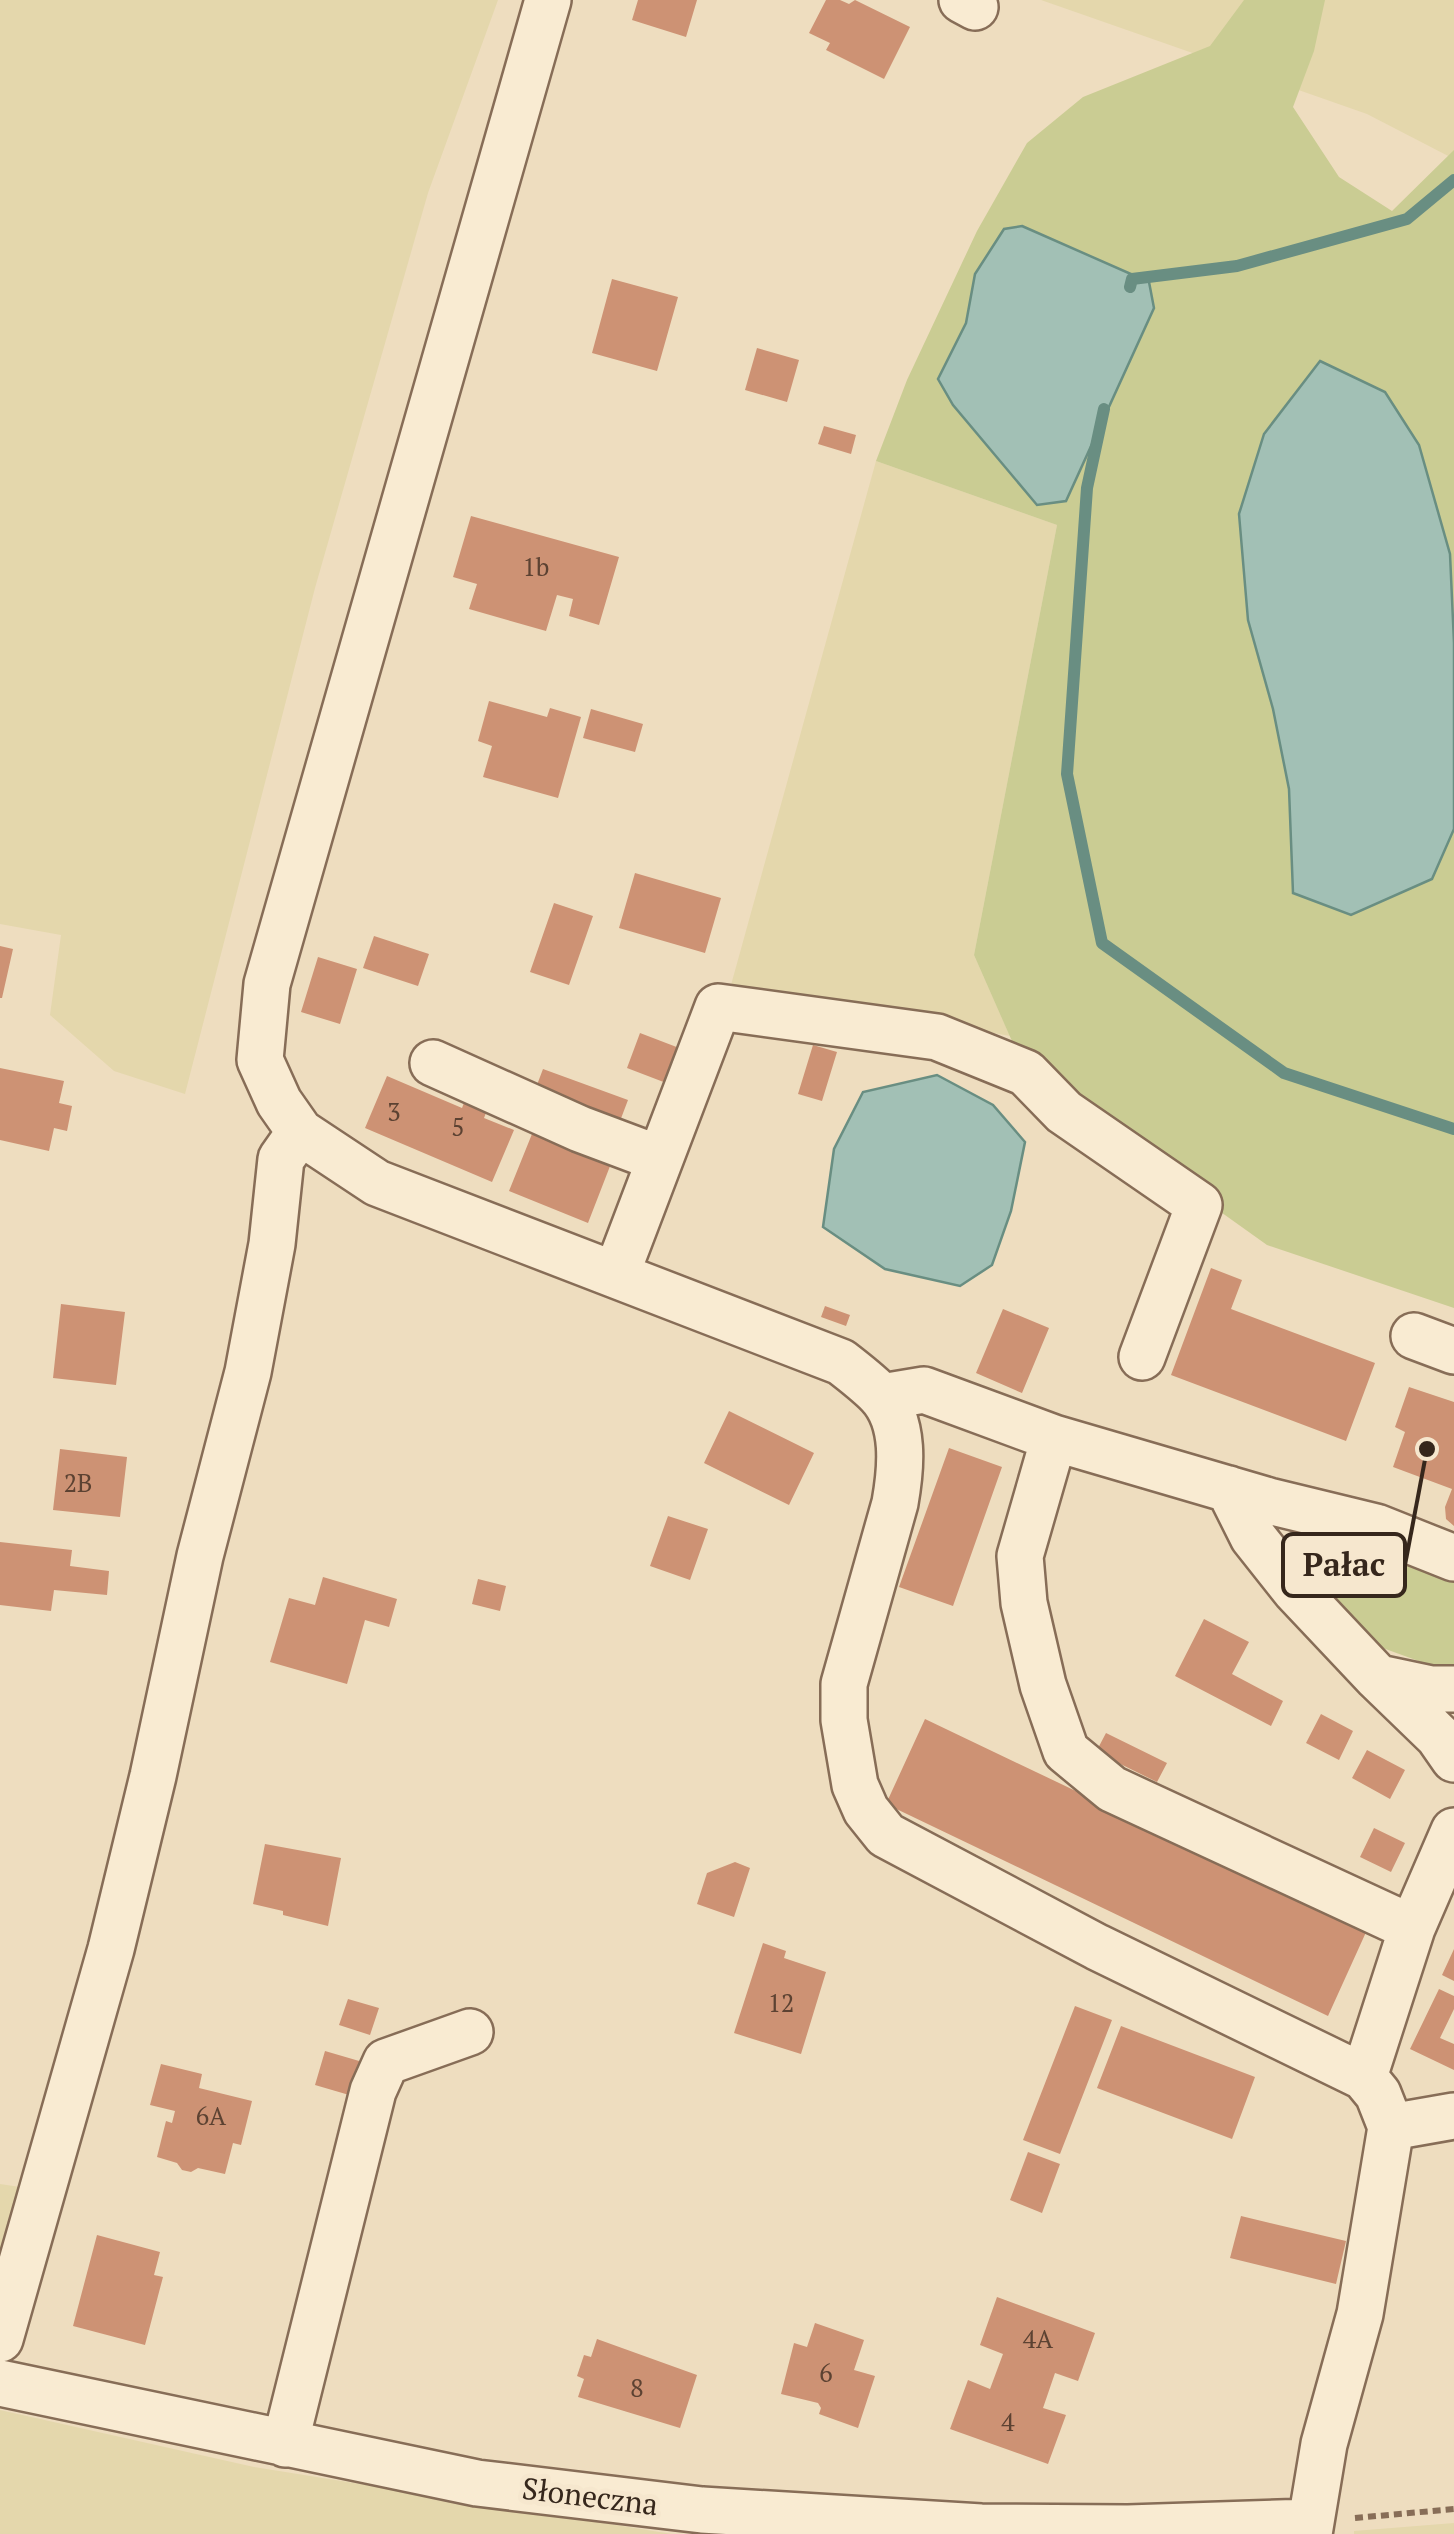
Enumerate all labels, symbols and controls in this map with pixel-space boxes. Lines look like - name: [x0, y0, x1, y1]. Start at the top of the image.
- house number: 1b: [523, 550, 549, 583]
- house number: 3: [387, 1095, 401, 1128]
- house number: 5: [451, 1110, 465, 1143]
- house number: 2B: [64, 1466, 92, 1499]
- callout: Pałac: [1283, 1534, 1405, 1596]
- text: Pałac: [1303, 1543, 1385, 1585]
- house number: 12: [768, 1986, 794, 2019]
- house number: 6A: [196, 2099, 227, 2132]
- house number: 4A: [1023, 2322, 1054, 2355]
- house number: 6: [819, 2356, 833, 2389]
- house number: 8: [630, 2371, 644, 2404]
- house number: 4: [1001, 2405, 1015, 2438]
- street label: Słoneczna: [520, 2468, 660, 2524]

